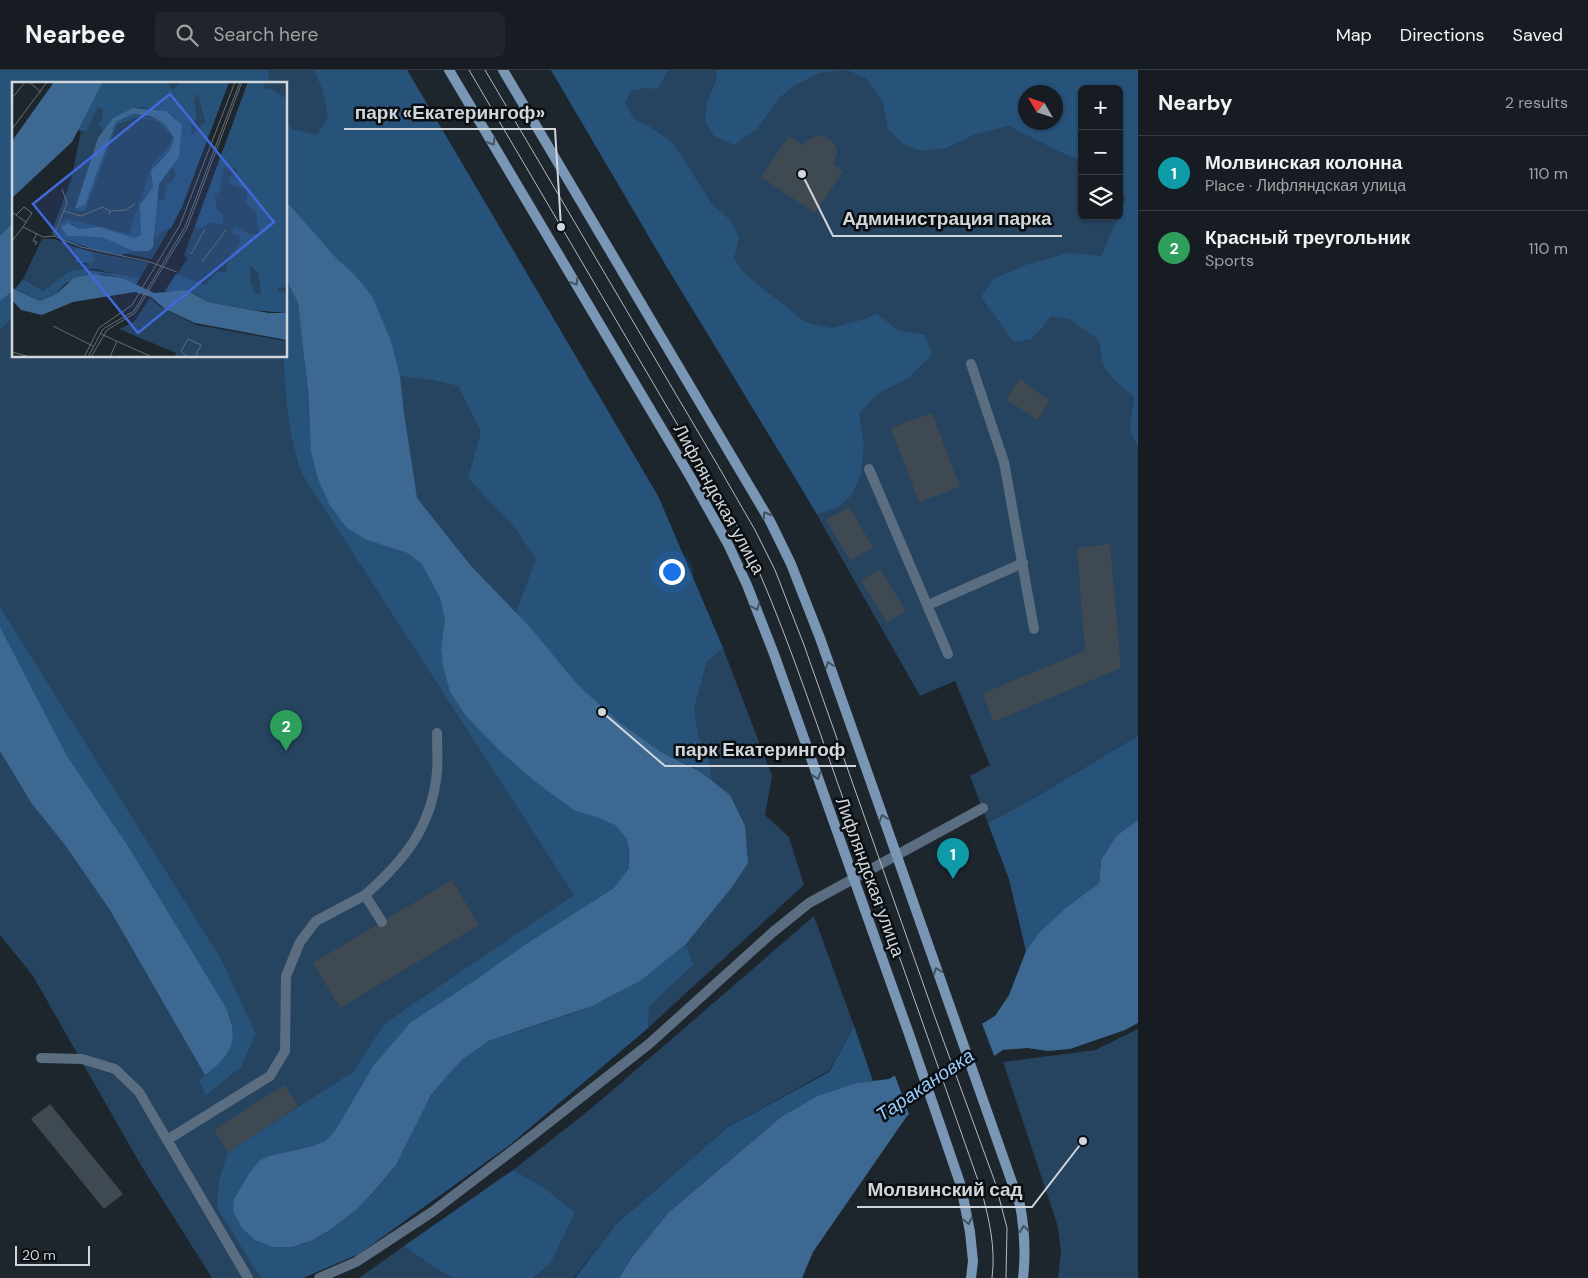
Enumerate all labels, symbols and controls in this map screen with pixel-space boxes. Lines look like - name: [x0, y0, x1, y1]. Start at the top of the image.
- search box: [155, 12, 505, 57]
- text: Nearbee: [25, 19, 125, 50]
- icon: search: [173, 21, 201, 49]
- text: Search here: [213, 22, 318, 47]
- text: Map: [1336, 23, 1372, 47]
- text: Directions: [1400, 23, 1485, 47]
- text: Saved: [1513, 23, 1563, 47]
- inset map: [12, 82, 288, 358]
- north arrow: [1018, 85, 1063, 130]
- map controls: [1078, 85, 1123, 220]
- button: +: [1078, 85, 1123, 130]
- text: Nearby: [1158, 89, 1232, 117]
- text: 2 results: [1505, 92, 1568, 113]
- callout: парк «Екатерингоф»: [344, 95, 555, 129]
- text: парк «Екатерингоф»: [355, 100, 545, 125]
- button: −: [1078, 130, 1123, 175]
- one-way arrow: [486, 137, 496, 146]
- text: Молвинская колонна: [1205, 150, 1402, 175]
- text: 1: [1171, 163, 1177, 184]
- text: 110 m: [1529, 163, 1568, 184]
- button: layers: [1078, 175, 1123, 220]
- text: Place · Лифляндская улица: [1205, 175, 1406, 196]
- callout: Администрация парка: [833, 202, 1062, 236]
- text: Администрация парка: [842, 206, 1052, 231]
- text: Красный треугольник: [1205, 225, 1410, 250]
- text: 2: [1169, 238, 1179, 259]
- text: 110 m: [1529, 238, 1568, 259]
- text: Sports: [1205, 250, 1254, 271]
- one-way arrow: [568, 276, 578, 285]
- street label: Лифляндская улица: [668, 420, 771, 579]
- one-way arrow: [762, 511, 772, 520]
- your location: [659, 559, 685, 585]
- one-way arrow: [750, 602, 760, 611]
- one-way arrow: [825, 661, 835, 669]
- pin: 2: [270, 710, 302, 751]
- callout: парк Екатерингоф: [665, 732, 856, 766]
- text: парк Екатерингоф: [675, 737, 845, 762]
- one-way arrow: [811, 771, 821, 780]
- street label: Лифляндская улица: [830, 794, 910, 961]
- one-way arrow: [879, 814, 889, 823]
- pin: 1: [937, 838, 969, 879]
- one-way arrow: [933, 967, 943, 976]
- water label: Таракановка: [871, 1043, 979, 1127]
- callout: Молвинский сад: [857, 1173, 1032, 1207]
- text: Молвинский сад: [867, 1177, 1023, 1202]
- one-way arrow: [962, 1217, 973, 1226]
- one-way arrow: [1019, 1225, 1030, 1233]
- scale bar: [15, 1243, 90, 1266]
- text: 20 m: [22, 1246, 56, 1264]

